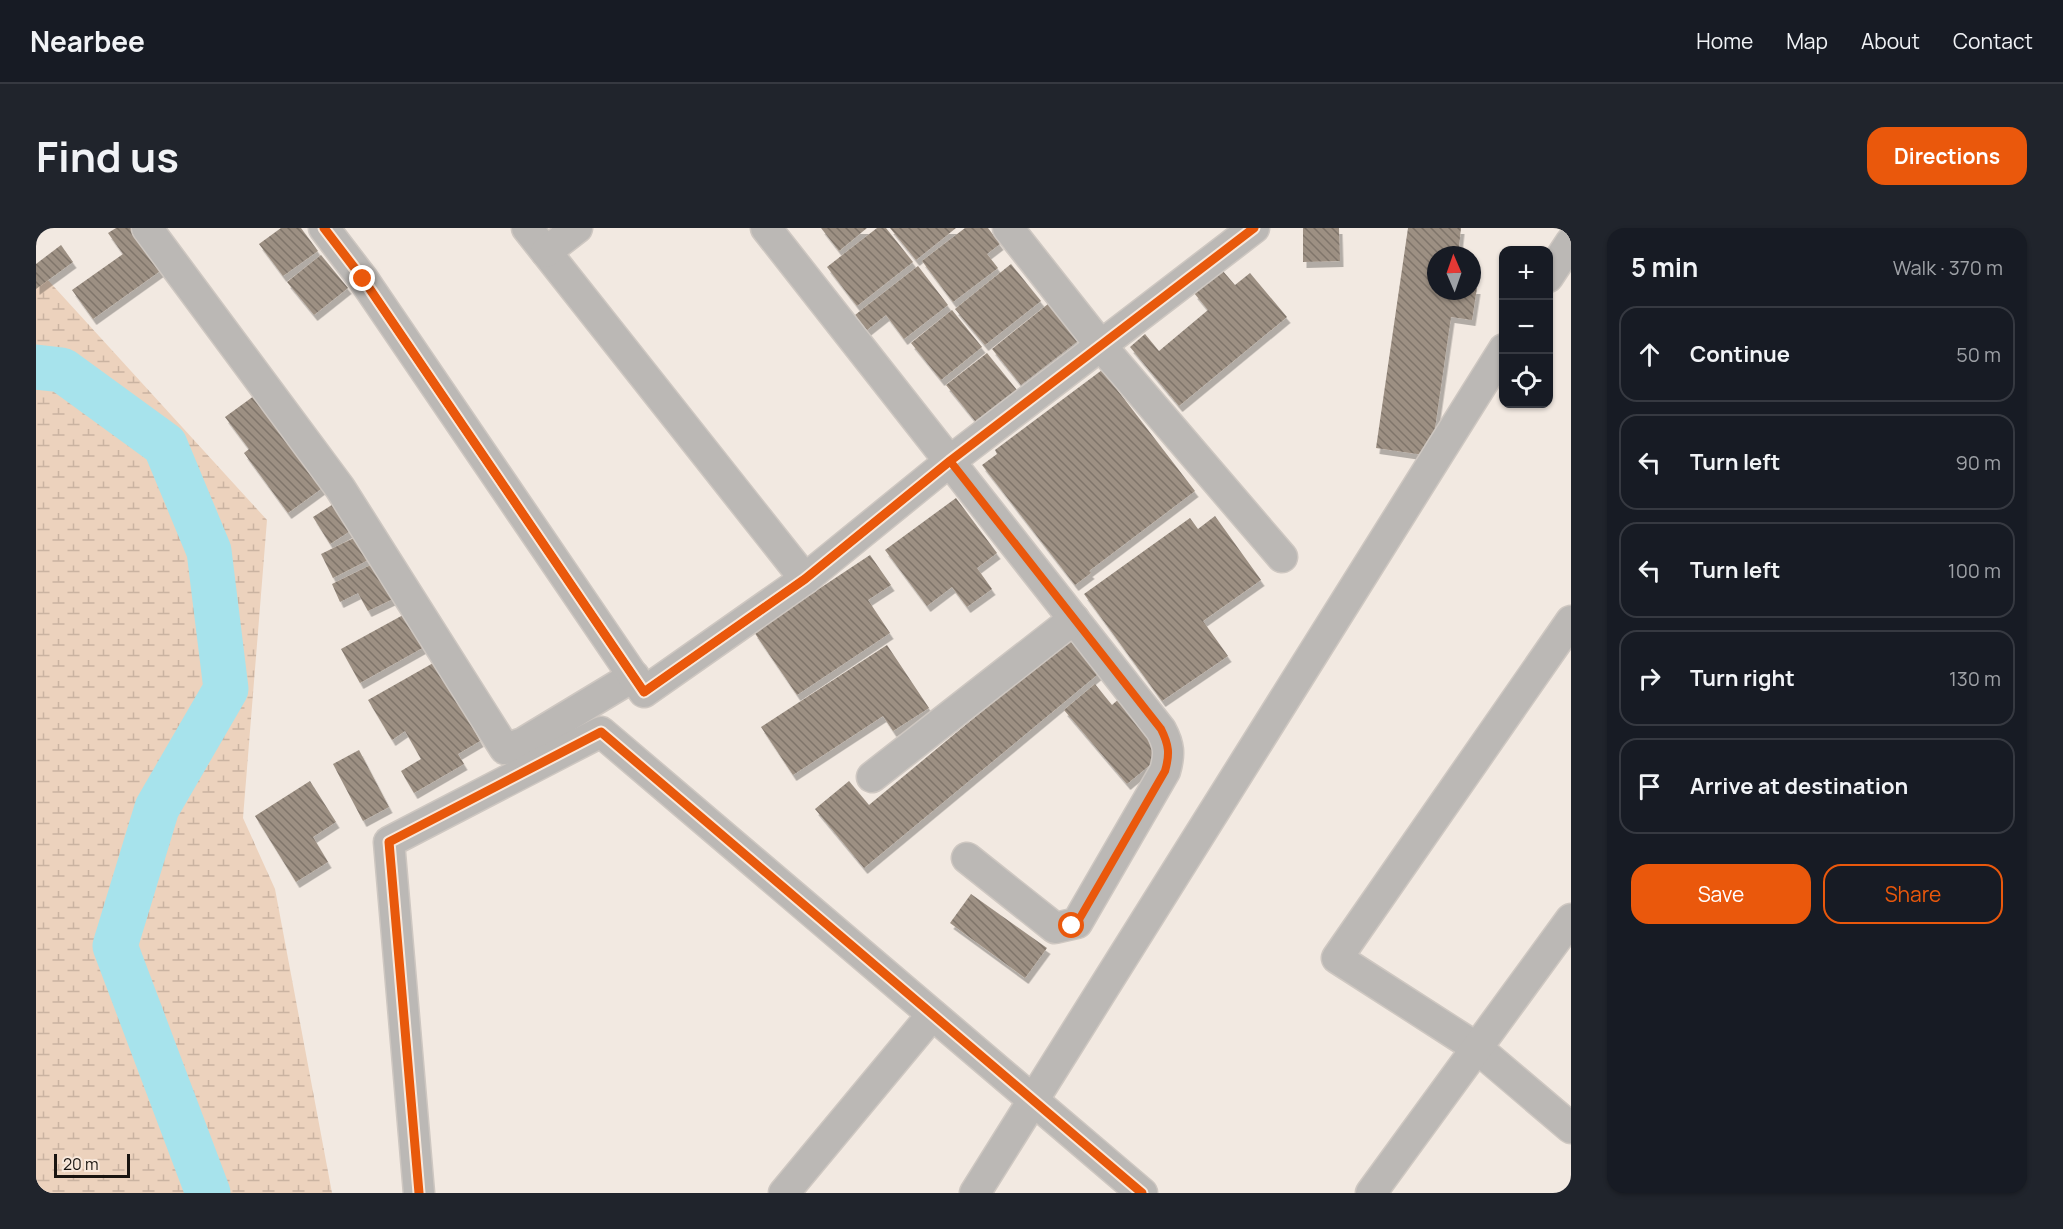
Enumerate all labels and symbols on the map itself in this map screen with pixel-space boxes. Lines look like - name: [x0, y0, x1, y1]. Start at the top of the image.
- north arrow: [1427, 246, 1481, 300]
- route end: [349, 265, 375, 291]
- route start: [1058, 912, 1084, 938]
- scale bar: [54, 1151, 130, 1178]

